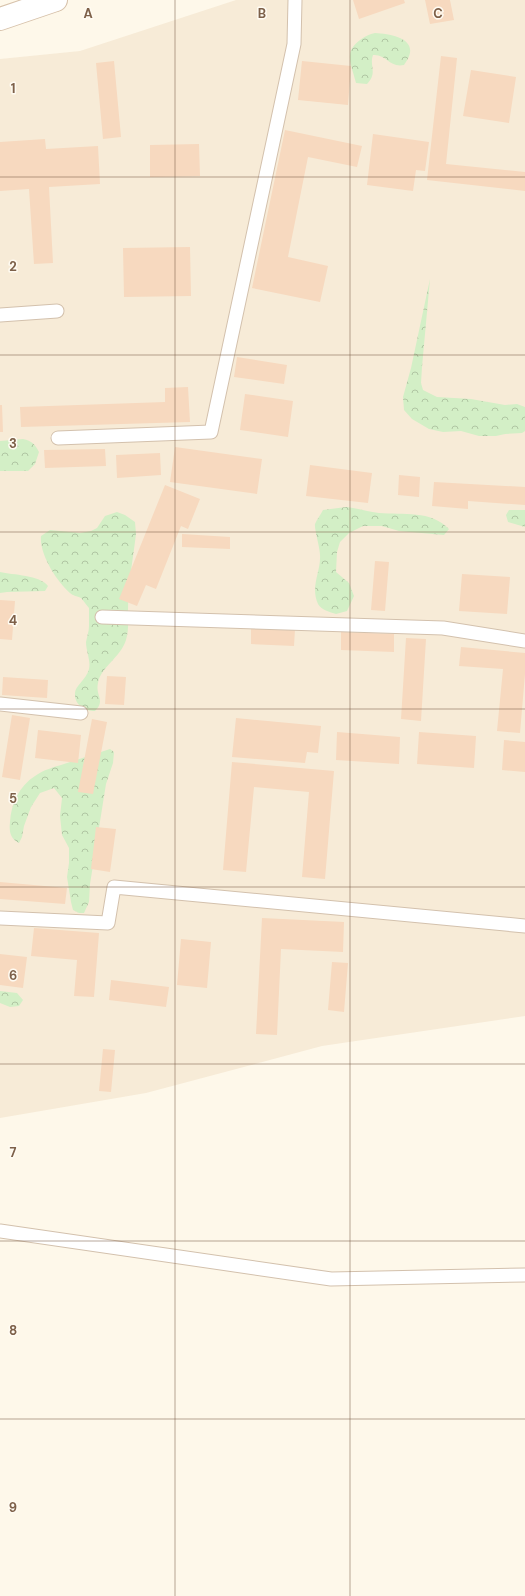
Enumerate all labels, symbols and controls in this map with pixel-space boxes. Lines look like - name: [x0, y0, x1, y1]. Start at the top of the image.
- text: A: [83, 5, 93, 22]
- text: B: [258, 5, 266, 22]
- text: C: [433, 5, 443, 22]
- text: 1: [11, 80, 15, 97]
- text: 2: [9, 258, 17, 275]
- text: 3: [9, 435, 17, 452]
- text: 4: [9, 612, 17, 629]
- text: 5: [9, 790, 17, 807]
- text: 6: [9, 967, 17, 984]
- text: 7: [10, 1144, 17, 1161]
- text: 8: [9, 1322, 17, 1339]
- text: 9: [9, 1499, 17, 1516]

